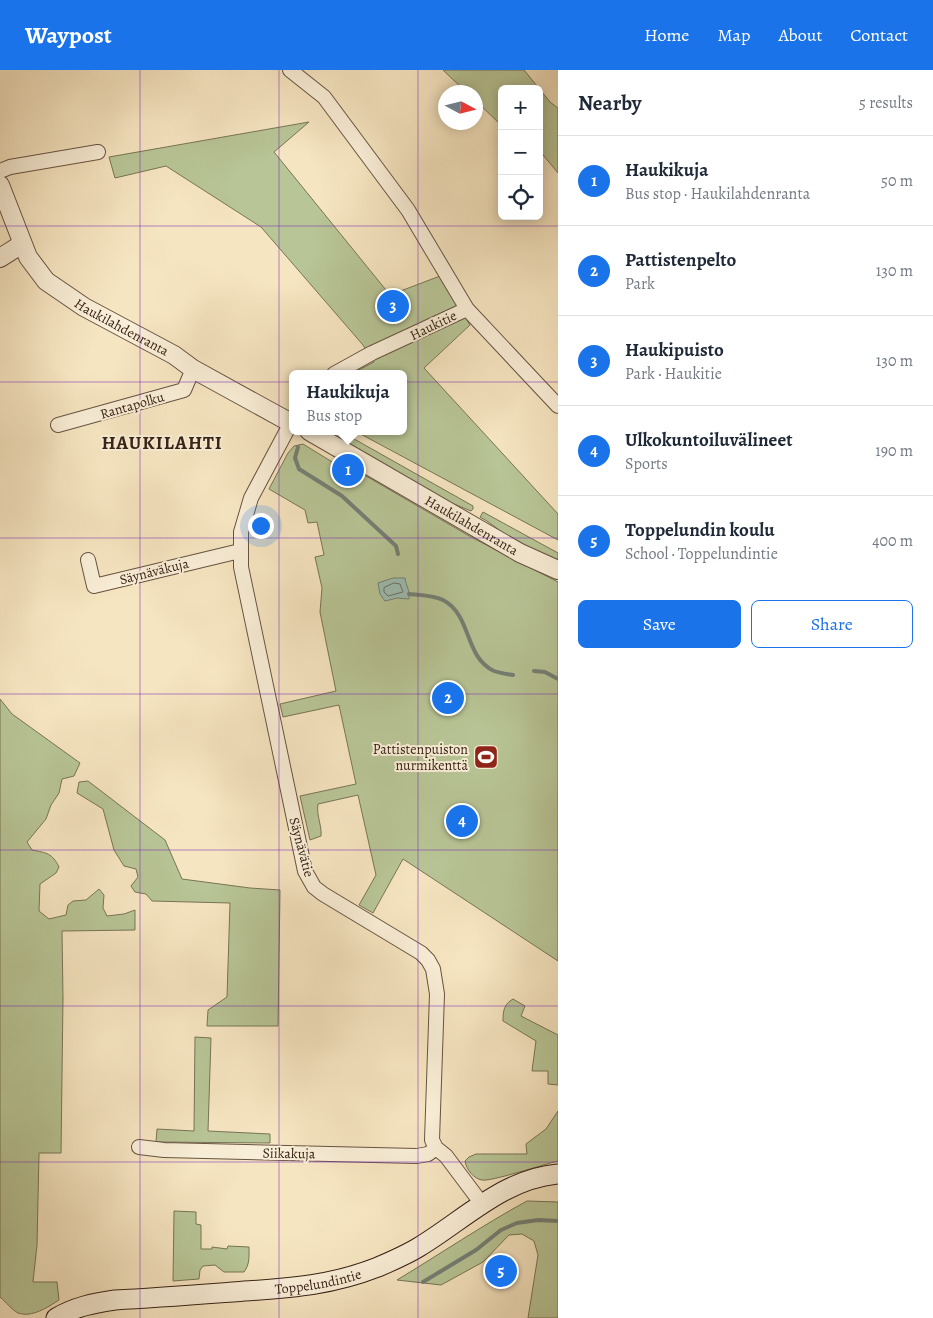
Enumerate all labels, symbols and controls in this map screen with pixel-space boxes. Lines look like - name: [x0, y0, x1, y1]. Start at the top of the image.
- text: Waypost: [25, 19, 112, 51]
- text: Home: [644, 23, 689, 47]
- text: Map: [717, 23, 750, 47]
- text: About: [778, 23, 822, 47]
- text: Contact: [850, 23, 908, 47]
- north arrow: [438, 85, 483, 130]
- map controls: [498, 85, 543, 220]
- button: +: [498, 85, 543, 130]
- text: Nearby: [578, 89, 641, 117]
- text: 5 results: [859, 92, 913, 114]
- button: −: [498, 130, 543, 175]
- text: Haukikuja: [625, 157, 708, 183]
- text: 1: [591, 170, 597, 192]
- text: 50 m: [881, 170, 913, 192]
- button: locate: [498, 175, 543, 220]
- text: Bus stop · Haukilahdenranta: [625, 183, 810, 205]
- text: Pattistenpelto: [625, 247, 736, 273]
- text: 2: [590, 260, 598, 282]
- text: 130 m: [876, 260, 913, 282]
- text: Park: [625, 273, 655, 295]
- pin: 3: [377, 287, 409, 325]
- street label: Haukilahdenranta: [70, 294, 173, 361]
- street label: Haukitie: [407, 306, 460, 345]
- text: Haukipuisto: [625, 337, 724, 363]
- text: 3: [591, 350, 597, 372]
- text: 130 m: [876, 350, 913, 372]
- text: Park · Haukitie: [625, 363, 722, 385]
- popup: [289, 370, 407, 435]
- text: Haukikuja: [306, 379, 390, 405]
- street label: Rantapolku: [98, 387, 167, 424]
- text: Bus stop: [306, 405, 362, 427]
- text: Ulkokuntoiluvälineet: [625, 427, 792, 453]
- district label: HAUKILAHTI: [101, 430, 223, 456]
- text: 4: [590, 440, 598, 462]
- text: 190 m: [875, 440, 913, 462]
- pin: 1: [332, 451, 364, 489]
- text: Sports: [625, 453, 668, 475]
- street label: Haukilahdenranta: [421, 491, 522, 560]
- your location: [248, 513, 274, 539]
- text: Toppelundin koulu: [625, 517, 775, 543]
- text: 5: [591, 530, 597, 552]
- text: 400 m: [872, 530, 913, 552]
- text: School · Toppelundintie: [625, 543, 778, 565]
- street label: Säynäväkuja: [118, 554, 191, 589]
- button: Save: [578, 600, 741, 648]
- button: Share: [751, 600, 913, 648]
- pin: 2: [432, 679, 464, 717]
- place label: Pattistenpuiston nurmikenttä: [373, 740, 468, 775]
- sports icon: Pattistenpuiston nurmikenttä: [473, 744, 499, 770]
- pin: 4: [446, 802, 478, 840]
- street label: Säynävätie: [284, 815, 319, 879]
- street label: Siikakuja: [262, 1144, 316, 1163]
- pin: 5: [485, 1252, 517, 1290]
- street label: Toppelundintie: [274, 1265, 364, 1299]

